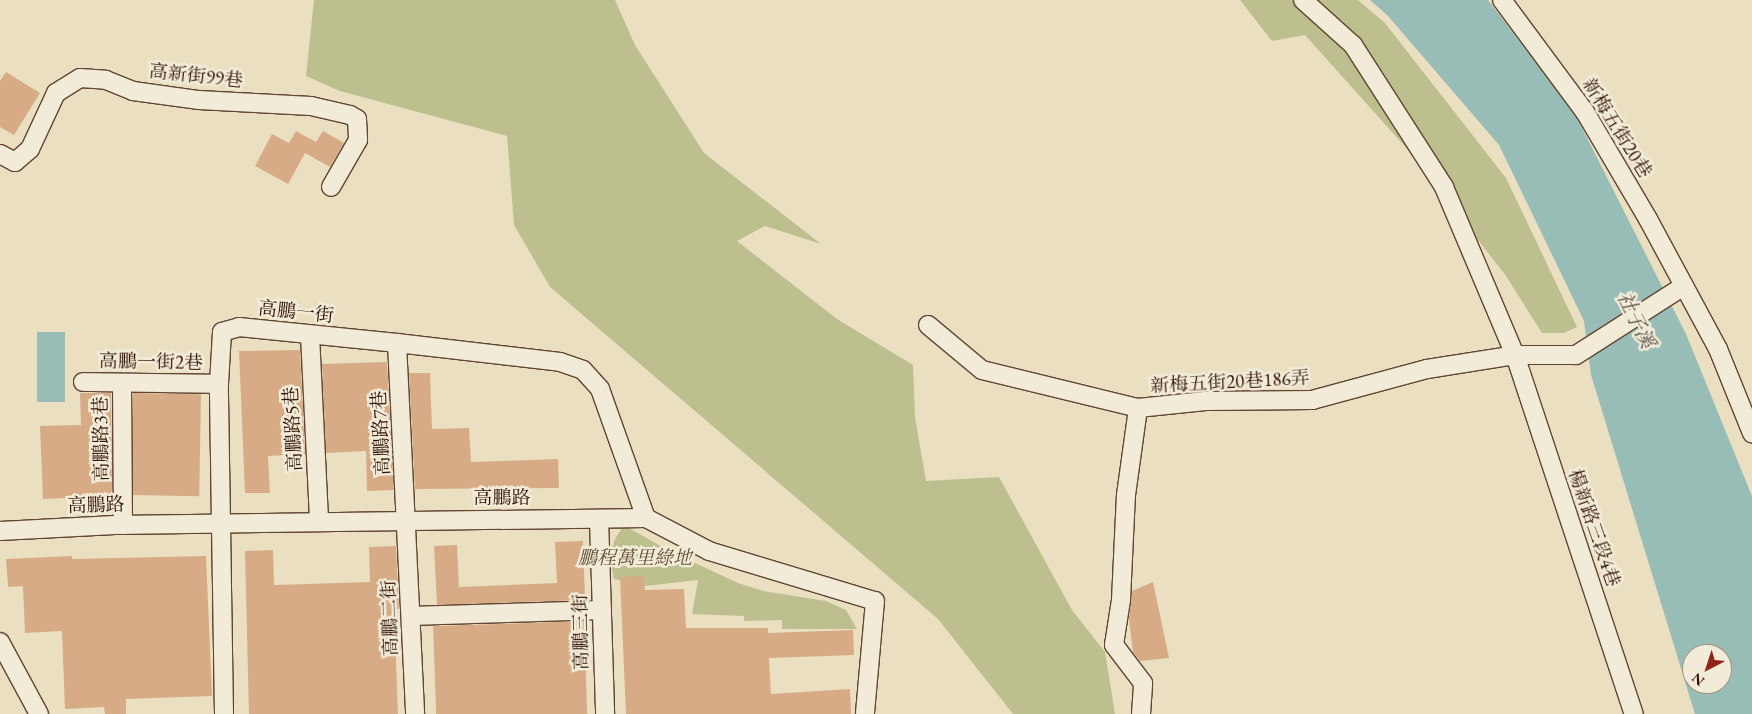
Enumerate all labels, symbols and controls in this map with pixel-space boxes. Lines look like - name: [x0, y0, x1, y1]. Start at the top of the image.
- street label: 高新街99巷: [148, 60, 244, 92]
- street label: 新梅五街20巷: [1577, 74, 1657, 182]
- water label: 社子溪: [1612, 288, 1660, 352]
- street label: 高鵬一街: [257, 297, 335, 327]
- street label: 高鵬一街2巷: [99, 350, 203, 374]
- street label: 新梅五街20巷186弄: [1150, 366, 1310, 398]
- street label: 高鵬路5巷: [279, 386, 307, 472]
- street label: 高鵬路7巷: [367, 390, 395, 476]
- street label: 高鵬路3巷: [89, 396, 113, 482]
- street label: 楊新路三段4巷: [1563, 466, 1625, 590]
- street label: 高鵬路: [474, 487, 530, 509]
- street label: 高鵬路: [67, 493, 125, 517]
- park label: 鵬程萬里綠地: [578, 547, 692, 569]
- street label: 高鵬二街: [377, 580, 403, 656]
- street label: 高鵬三街: [569, 594, 593, 670]
- north arrow: [1682, 644, 1732, 694]
- text: N: [1688, 669, 1708, 690]

